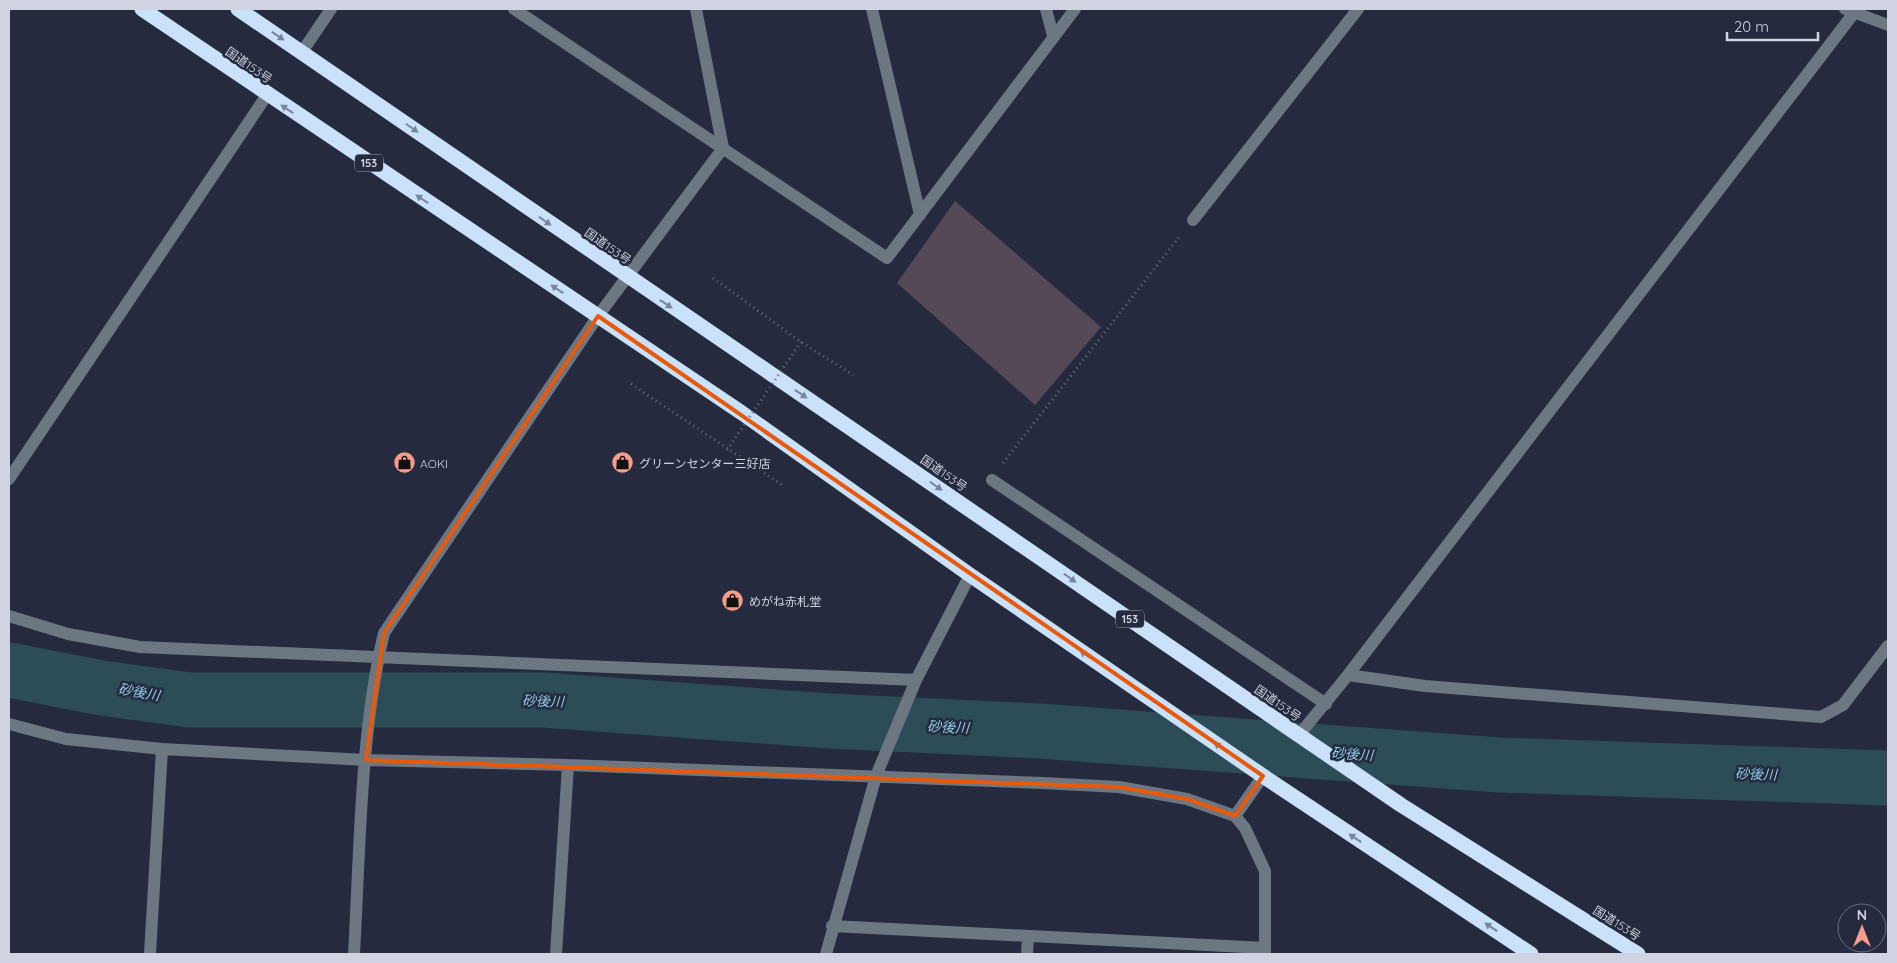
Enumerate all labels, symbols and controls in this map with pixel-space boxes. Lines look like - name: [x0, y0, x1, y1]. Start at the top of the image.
- scale bar: [1727, 10, 1818, 42]
- text: 20 m: [1734, 17, 1769, 36]
- one-way arrow: [271, 31, 285, 41]
- street label: 国道153号: [223, 44, 275, 86]
- one-way arrow: [280, 104, 294, 113]
- one-way arrow: [405, 123, 419, 133]
- road number: 153: [355, 154, 383, 172]
- one-way arrow: [416, 194, 429, 204]
- one-way arrow: [539, 216, 552, 226]
- street label: 国道153号: [582, 225, 634, 267]
- one-way arrow: [551, 284, 564, 294]
- one-way arrow: [660, 299, 673, 309]
- one-way arrow: [795, 389, 808, 399]
- shop icon: AOKI: [392, 451, 416, 475]
- shop icon: グリーンセンター三好店: [611, 451, 635, 475]
- street label: 国道153号: [918, 452, 970, 494]
- place label: AOKI: [420, 456, 448, 471]
- place label: グリーンセンター三好店: [639, 456, 770, 471]
- one-way arrow: [929, 481, 942, 491]
- one-way arrow: [1063, 573, 1076, 583]
- shop icon: めがね赤札堂: [721, 589, 745, 613]
- place label: めがね赤札堂: [749, 594, 821, 609]
- road number: 153: [1116, 610, 1144, 628]
- one-way arrow: [1080, 650, 1093, 660]
- water label: 砂後川: [117, 679, 163, 705]
- street label: 国道153号: [1252, 682, 1304, 724]
- water label: 砂後川: [522, 691, 566, 711]
- water label: 砂後川: [927, 717, 971, 737]
- one-way arrow: [1213, 742, 1227, 752]
- water label: 砂後川: [1330, 744, 1376, 765]
- water label: 砂後川: [1735, 764, 1779, 784]
- one-way arrow: [1348, 833, 1362, 842]
- street label: 国道153号: [1590, 903, 1644, 943]
- north arrow: [1837, 903, 1887, 953]
- text: N: [1857, 906, 1867, 924]
- one-way arrow: [1484, 922, 1497, 932]

